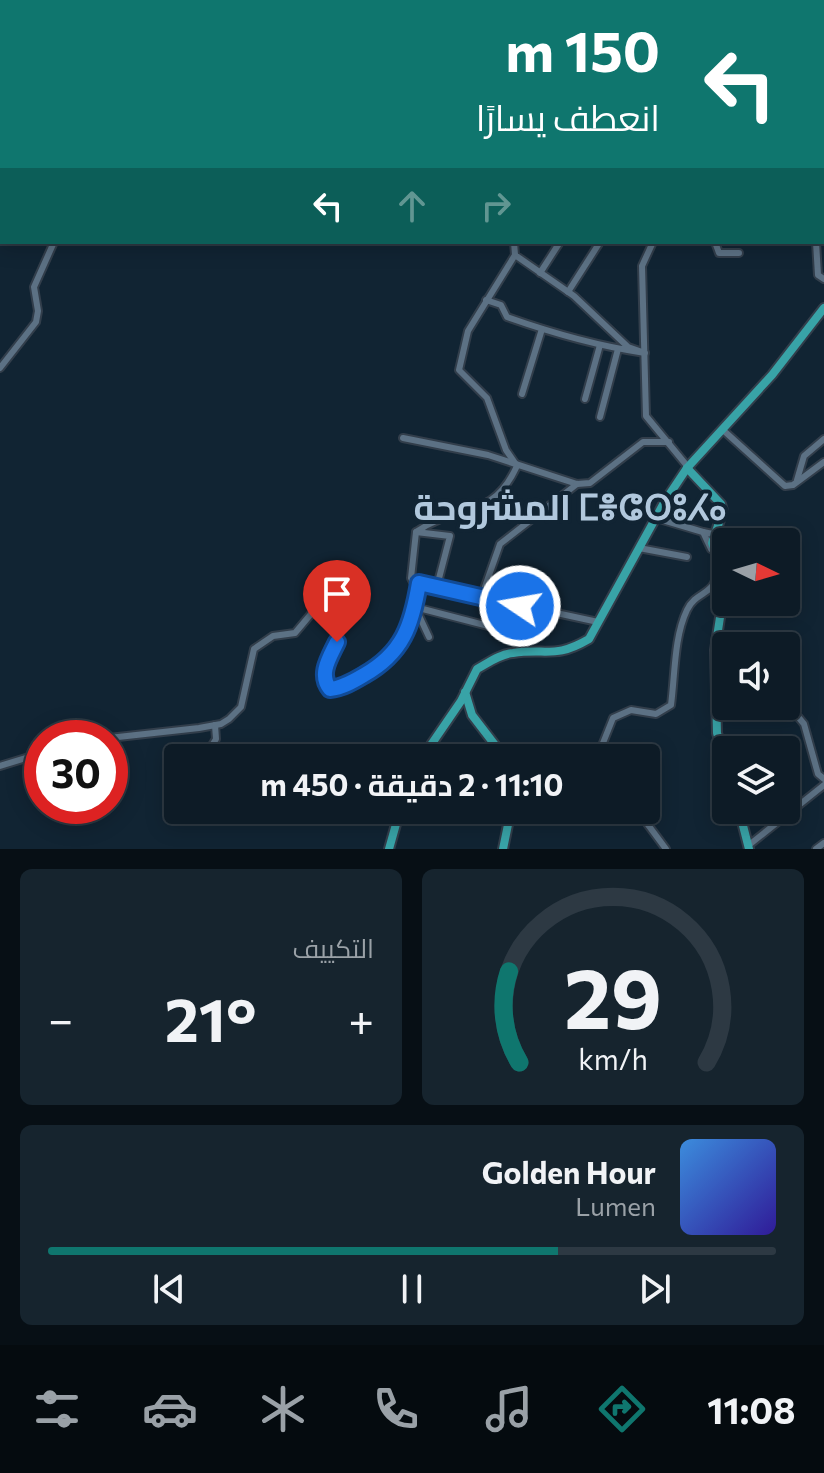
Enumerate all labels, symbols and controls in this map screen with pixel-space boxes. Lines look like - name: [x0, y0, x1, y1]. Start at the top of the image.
- text: 150 m: [505, 15, 660, 84]
- icon: left: [688, 32, 792, 136]
- text: انعطف يسارًا: [476, 94, 660, 138]
- icon: left: [306, 184, 350, 228]
- icon: ahead: [390, 184, 434, 228]
- icon: right: [474, 184, 518, 228]
- district label: المشروحة ⵎⴻⵛⵔⵓⵃⴰ: [414, 483, 726, 529]
- north arrow: [712, 528, 800, 616]
- map controls: [712, 528, 800, 824]
- pin: [303, 560, 371, 642]
- position arrow: [478, 564, 562, 648]
- icon: arrive: [315, 572, 359, 616]
- button: sound: [712, 632, 800, 720]
- speed limit sign: 30: [24, 720, 128, 824]
- button: layers: [712, 736, 800, 824]
- text: 11:10 · 2 دقيقة · 450 m: [261, 765, 563, 802]
- text: التكييف: [292, 932, 374, 963]
- text: 29: [564, 944, 662, 1046]
- text: 21°: [165, 981, 257, 1054]
- text: −: [48, 991, 73, 1045]
- text: +: [348, 991, 374, 1045]
- text: km/h: [578, 1041, 648, 1076]
- text: Golden Hour: [482, 1153, 656, 1190]
- text: Lumen: [575, 1190, 656, 1221]
- icon: previous: [147, 1267, 191, 1311]
- icon: pause: [390, 1267, 434, 1311]
- icon: next: [633, 1267, 677, 1311]
- icon: filters: [29, 1381, 85, 1437]
- icon: car: [142, 1381, 198, 1437]
- icon: climate: [255, 1381, 311, 1437]
- icon: phone: [368, 1381, 424, 1437]
- icon: music: [481, 1381, 537, 1437]
- icon: directions: [594, 1381, 650, 1437]
- text: 11:08: [707, 1387, 795, 1431]

